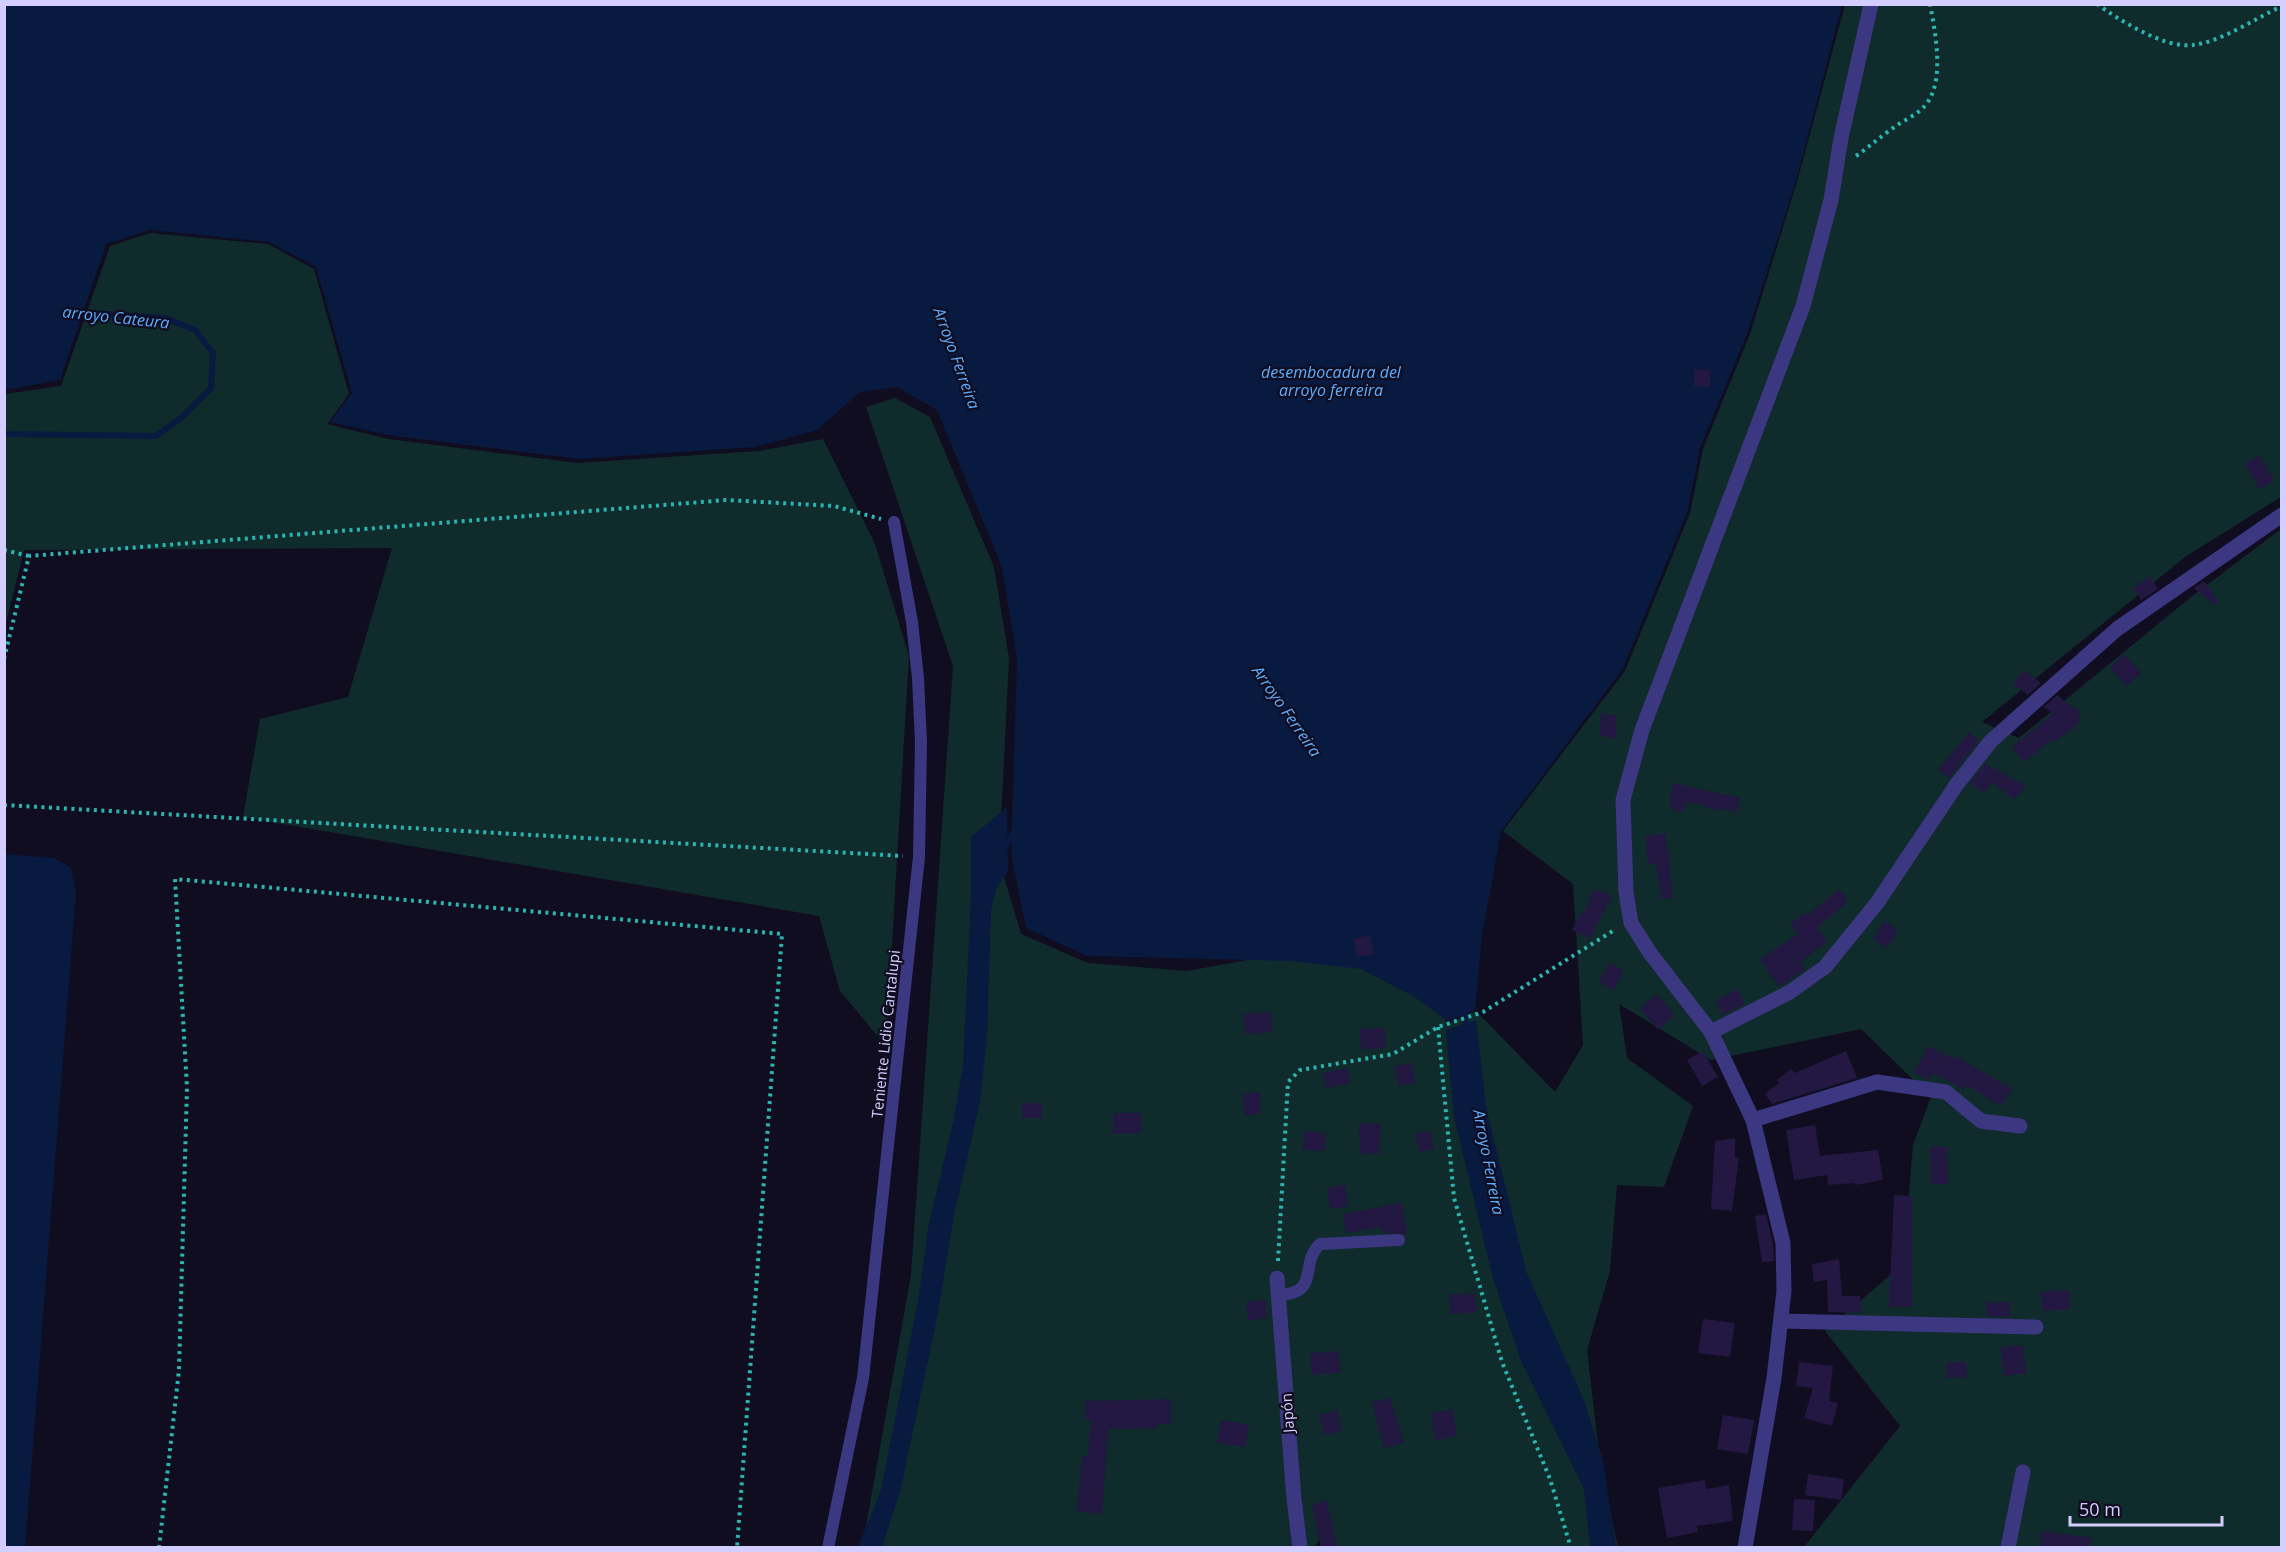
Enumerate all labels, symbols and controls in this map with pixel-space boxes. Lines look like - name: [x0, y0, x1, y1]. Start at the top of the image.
- water label: arroyo Cateura: [61, 300, 171, 334]
- water label: Arroyo Ferreira: [928, 303, 986, 412]
- water label: desembocadura del arroyo ferreira: [1261, 361, 1402, 401]
- water label: Arroyo Ferreira: [1247, 660, 1327, 761]
- street label: Teniente Lidio Cantalupi: [866, 949, 904, 1119]
- water label: Arroyo Ferreira: [1468, 1107, 1510, 1217]
- street label: Japón: [1276, 1392, 1299, 1436]
- scale bar: [2070, 1489, 2222, 1527]
- text: 50 m: [2079, 1497, 2121, 1521]

